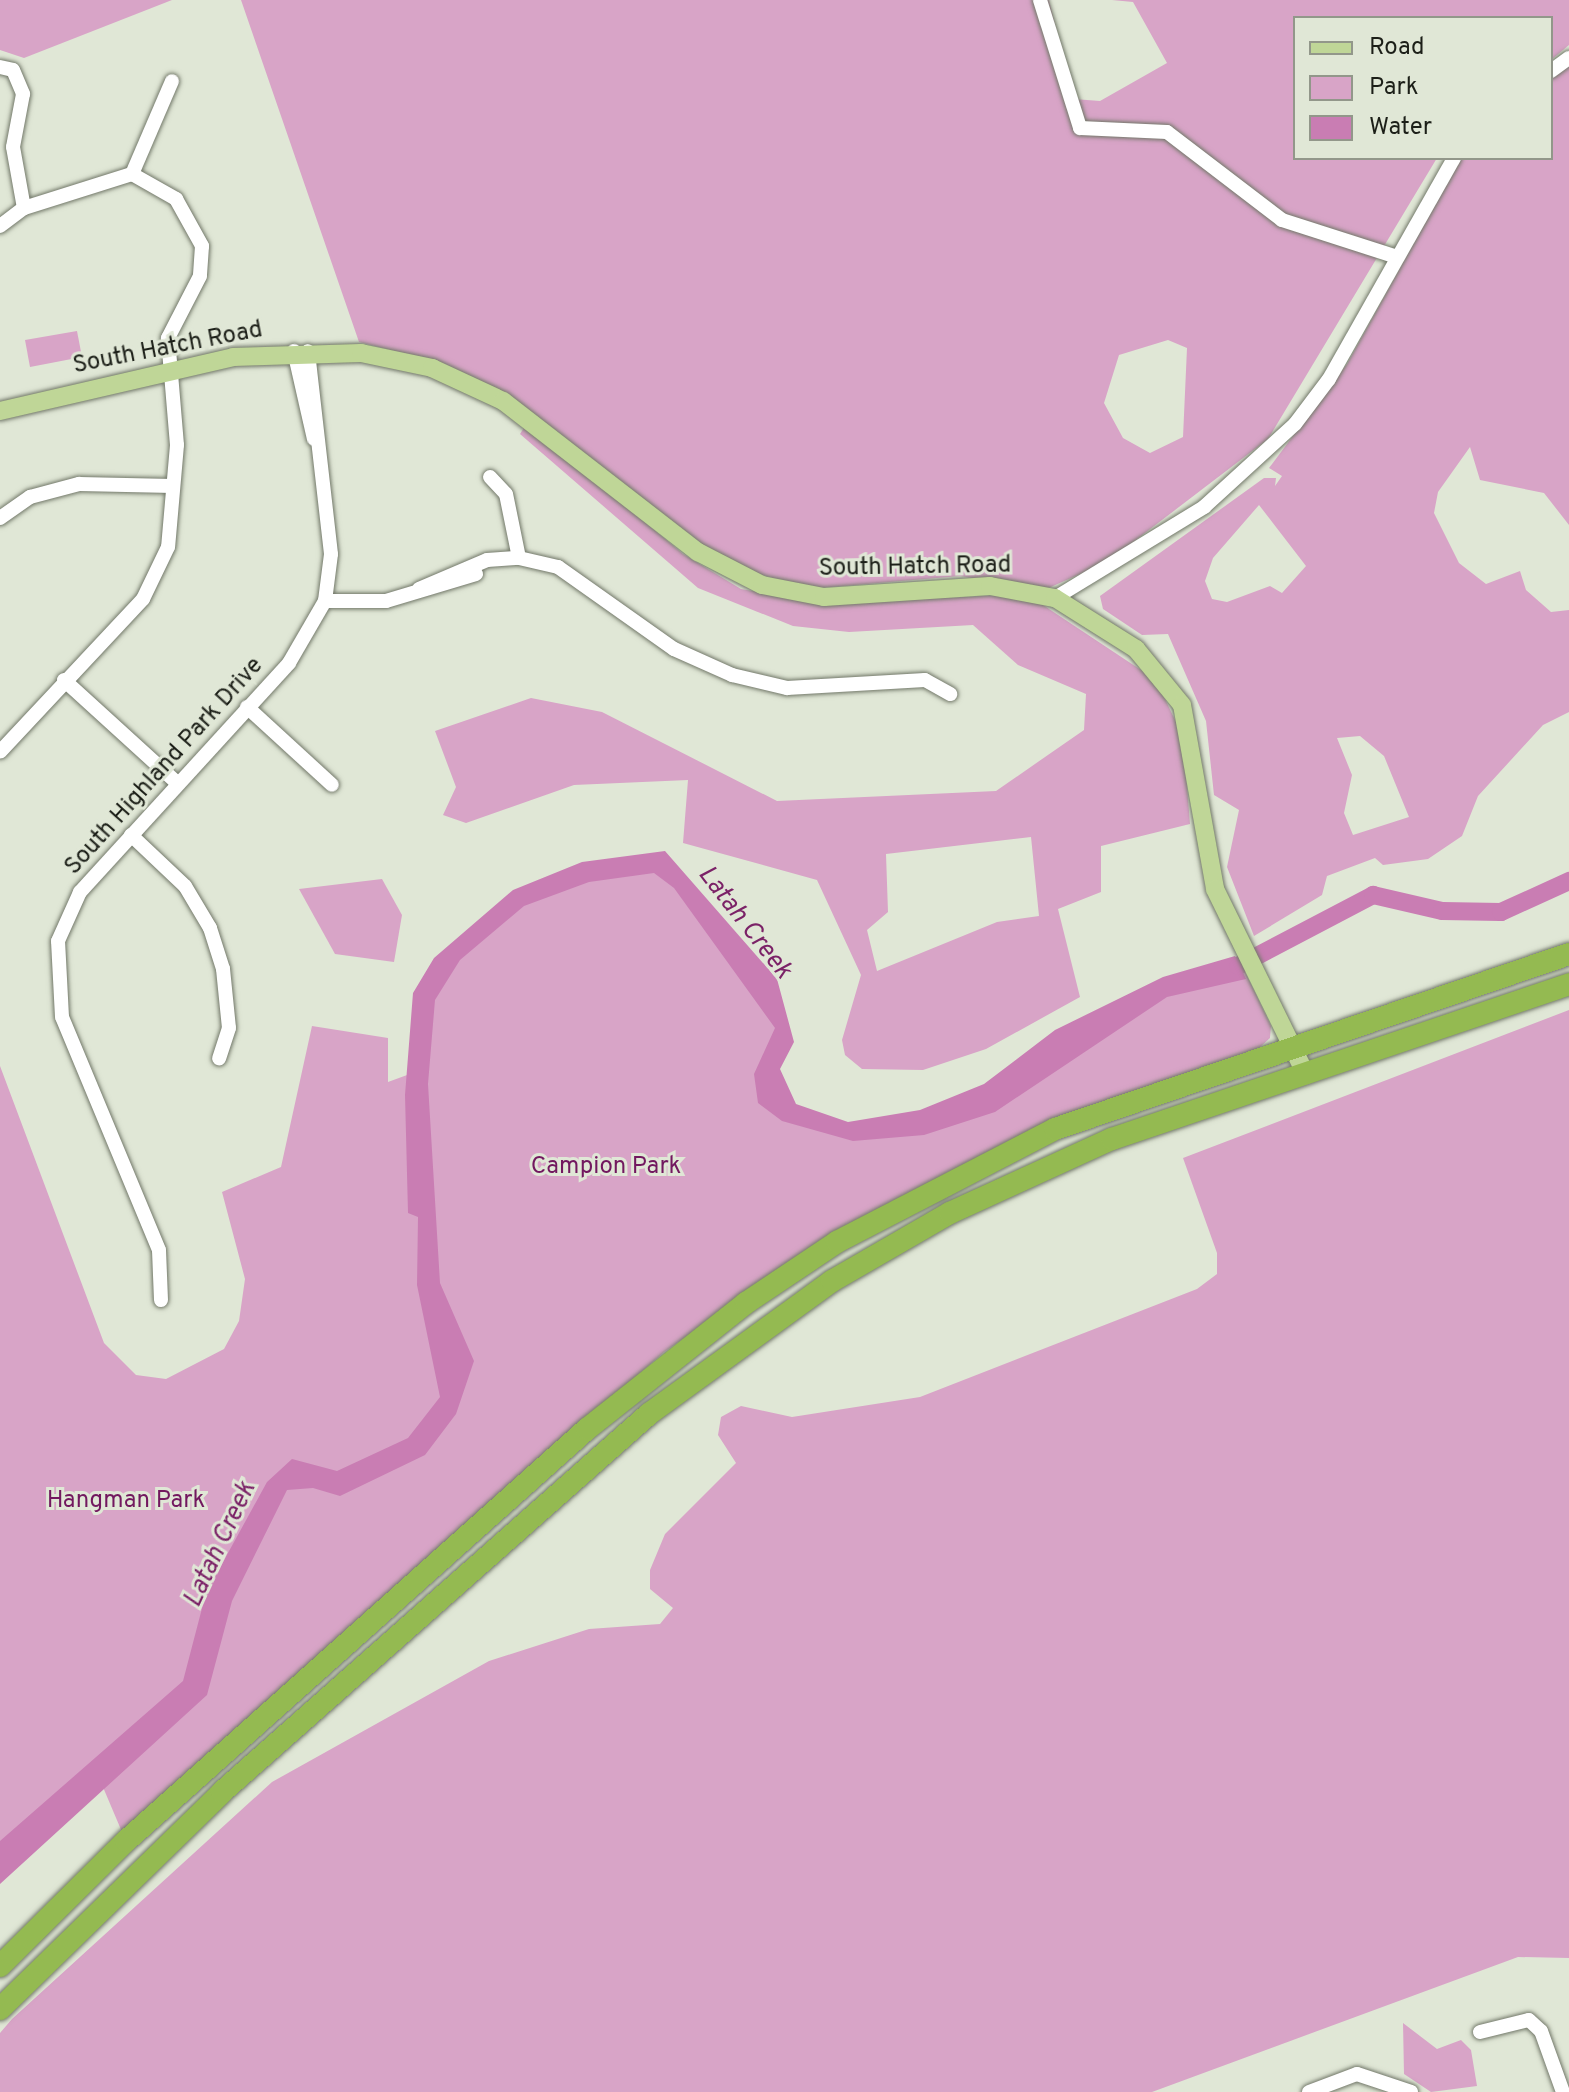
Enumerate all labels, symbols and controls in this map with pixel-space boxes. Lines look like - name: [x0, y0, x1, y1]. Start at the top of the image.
- legend: [1293, 16, 1553, 160]
- text: Road: [1369, 33, 1425, 63]
- text: Park: [1369, 73, 1419, 103]
- text: Water: [1369, 113, 1432, 143]
- street label: South Hatch Road: [71, 317, 265, 381]
- street label: South Hatch Road: [819, 552, 1011, 584]
- street label: South Highland Park Drive: [60, 652, 270, 882]
- water label: Latah Creek: [690, 860, 798, 986]
- park label: Campion Park: [531, 1154, 681, 1182]
- water label: Latah Creek: [178, 1477, 264, 1613]
- park label: Hangman Park: [47, 1488, 205, 1516]

